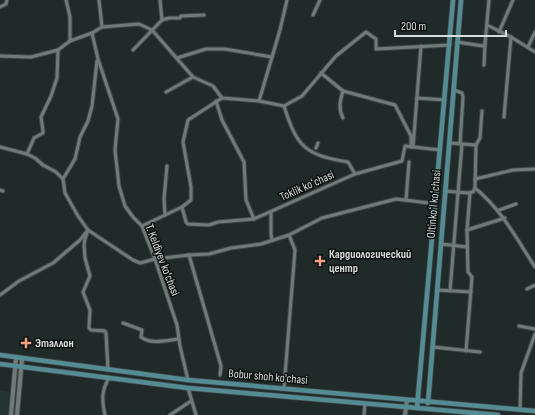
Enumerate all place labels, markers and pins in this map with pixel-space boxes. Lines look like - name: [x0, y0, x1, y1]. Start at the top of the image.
- place label: Кардиологический центр: [329, 247, 411, 276]
- marker: Кардиологический центр: [314, 255, 326, 267]
- place label: Эталлон: [35, 336, 74, 351]
- marker: Эталлон: [20, 337, 32, 349]

